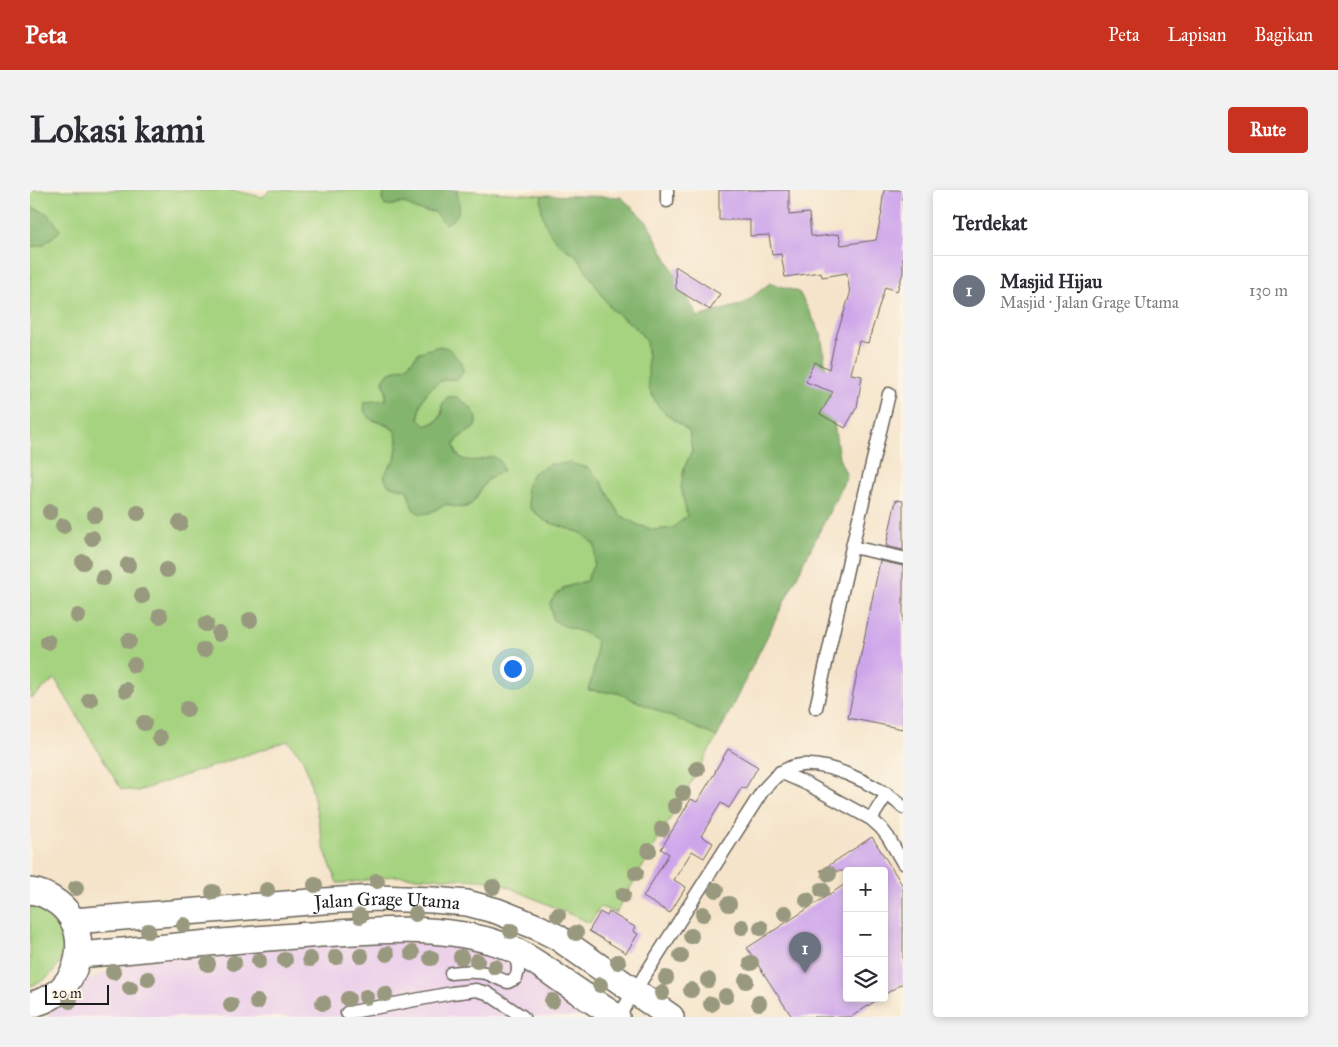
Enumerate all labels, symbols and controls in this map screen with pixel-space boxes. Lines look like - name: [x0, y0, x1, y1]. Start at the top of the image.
- text: Peta: [25, 20, 67, 50]
- text: Peta: [1108, 24, 1140, 46]
- text: Lapisan: [1168, 24, 1226, 46]
- text: Bagikan: [1254, 24, 1313, 46]
- button: Rute: [1228, 107, 1308, 153]
- text: Lokasi kami: [30, 109, 205, 152]
- text: Terdekat: [953, 210, 1027, 236]
- text: Masjid Hijau: [1000, 270, 1102, 293]
- text: 1: [966, 281, 972, 300]
- text: 130 m: [1249, 281, 1288, 300]
- text: Masjid · Jalan Grage Utama: [1000, 293, 1179, 312]
- your location: [500, 656, 526, 682]
- map controls: [843, 867, 888, 1002]
- button: +: [843, 867, 888, 912]
- street label: Jalan Grage Utama: [311, 886, 462, 914]
- button: −: [843, 912, 888, 957]
- pin: 1: [789, 932, 821, 973]
- button: layers: [843, 957, 888, 1002]
- scale bar: [45, 982, 109, 1005]
- text: 20 m: [52, 985, 82, 1002]

